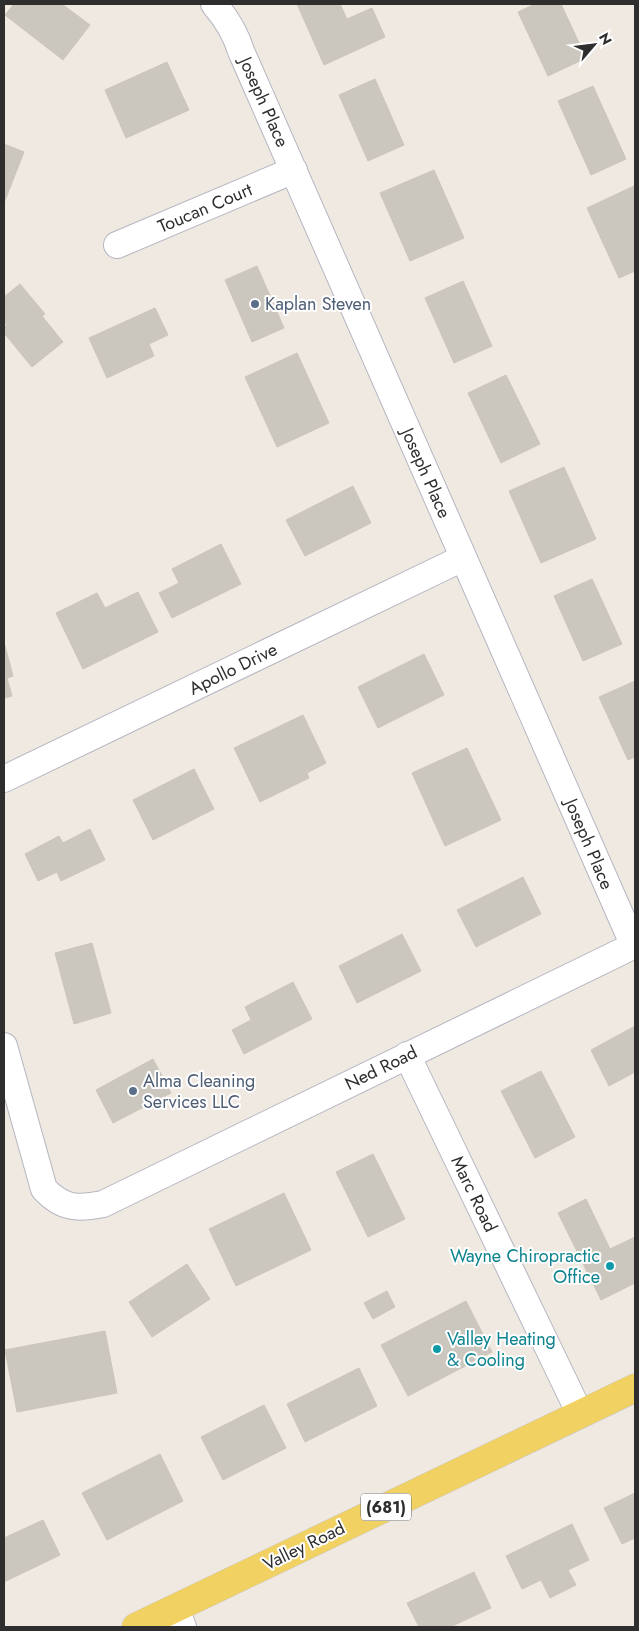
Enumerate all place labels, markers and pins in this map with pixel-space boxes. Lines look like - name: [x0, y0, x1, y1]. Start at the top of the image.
- place label: Kaplan Steven: [265, 291, 371, 317]
- marker: Kaplan Steven: [249, 298, 261, 310]
- place label: Alma Cleaning Services LLC: [143, 1068, 255, 1115]
- marker: Alma Cleaning Services LLC: [127, 1085, 139, 1097]
- place label: Wayne Chiropractic Office: [450, 1243, 600, 1290]
- marker: Wayne Chiropractic Office: [604, 1260, 616, 1272]
- place label: Valley Heating & Cooling: [447, 1326, 556, 1373]
- marker: Valley Heating & Cooling: [431, 1343, 443, 1355]

